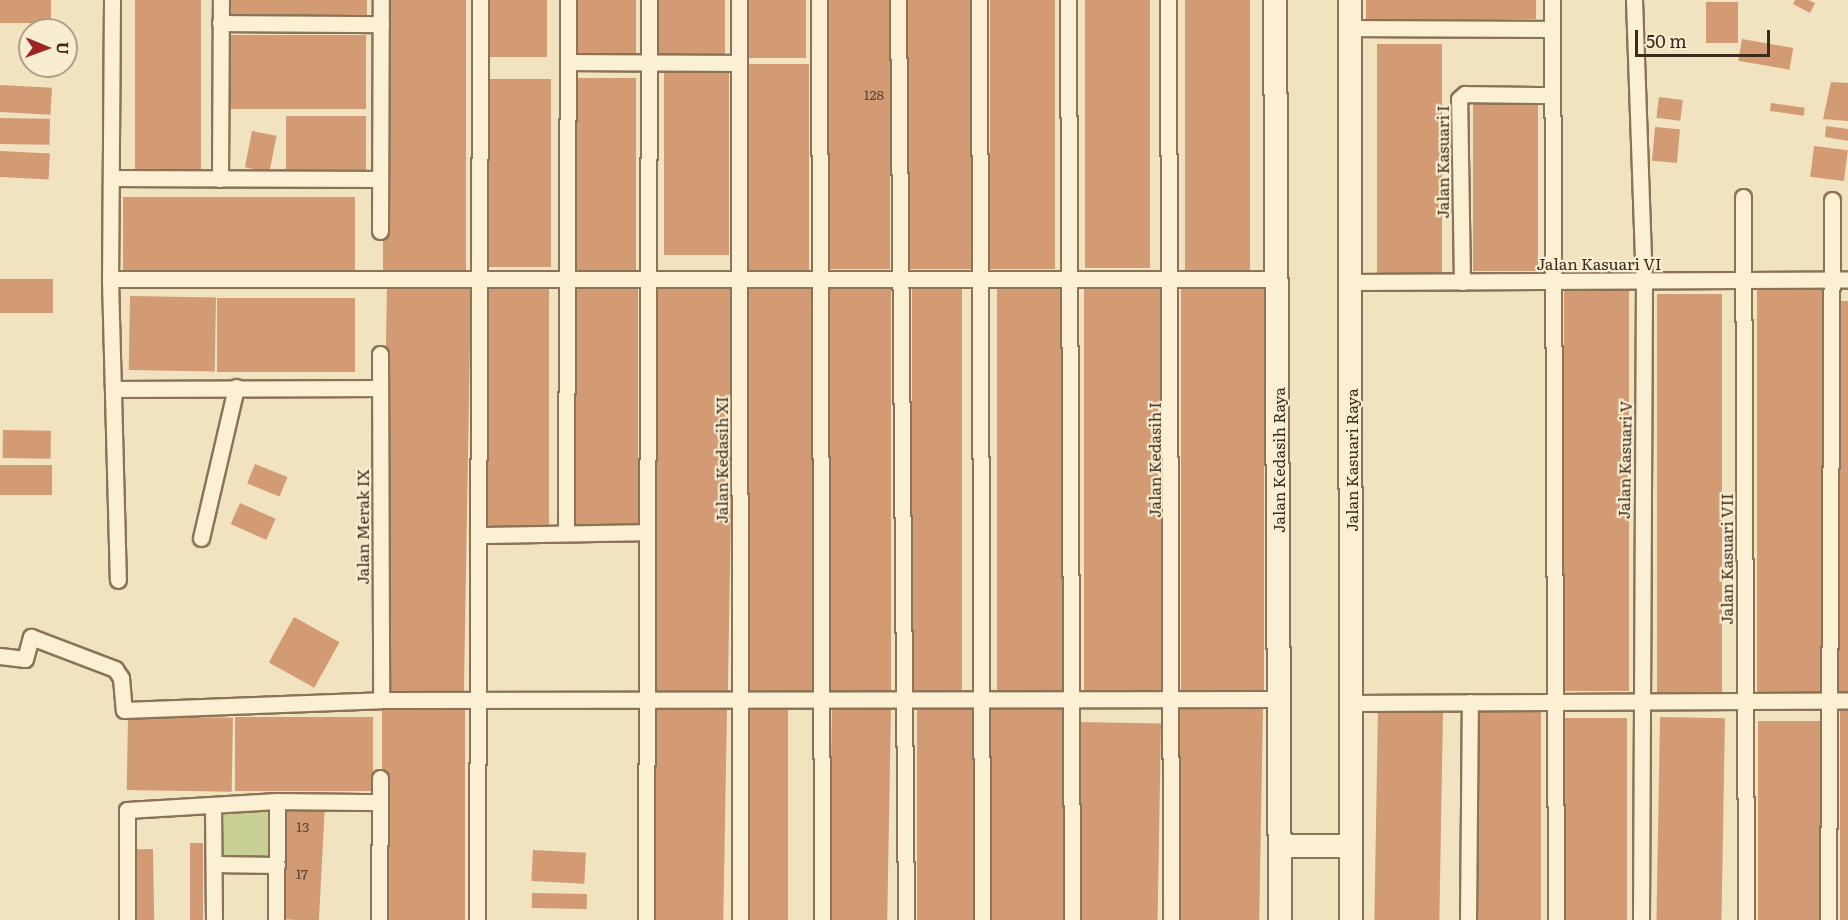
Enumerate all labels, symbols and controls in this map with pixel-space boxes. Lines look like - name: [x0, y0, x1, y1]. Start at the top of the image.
- north arrow: [18, 18, 78, 78]
- scale bar: [1638, 18, 1773, 56]
- text: 50 m: [1646, 27, 1687, 54]
- text: U: [52, 42, 76, 55]
- house number: 128: [864, 86, 884, 102]
- street label: Jalan Kasuari I: [1432, 105, 1452, 219]
- street label: Jalan Kasuari VI: [1536, 253, 1662, 273]
- street label: Jalan Kedasih Raya: [1268, 387, 1288, 533]
- street label: Jalan Kasuari Raya: [1341, 388, 1361, 532]
- street label: Jalan Kedasih XI: [711, 396, 731, 524]
- street label: Jalan Kasuari V: [1613, 401, 1635, 519]
- street label: Jalan Kedasih I: [1144, 402, 1164, 518]
- street label: Jalan Merak IX: [352, 469, 372, 585]
- street label: Jalan Kasuari VII: [1716, 493, 1736, 625]
- house number: 13: [296, 818, 310, 834]
- house number: 17: [296, 865, 308, 881]

